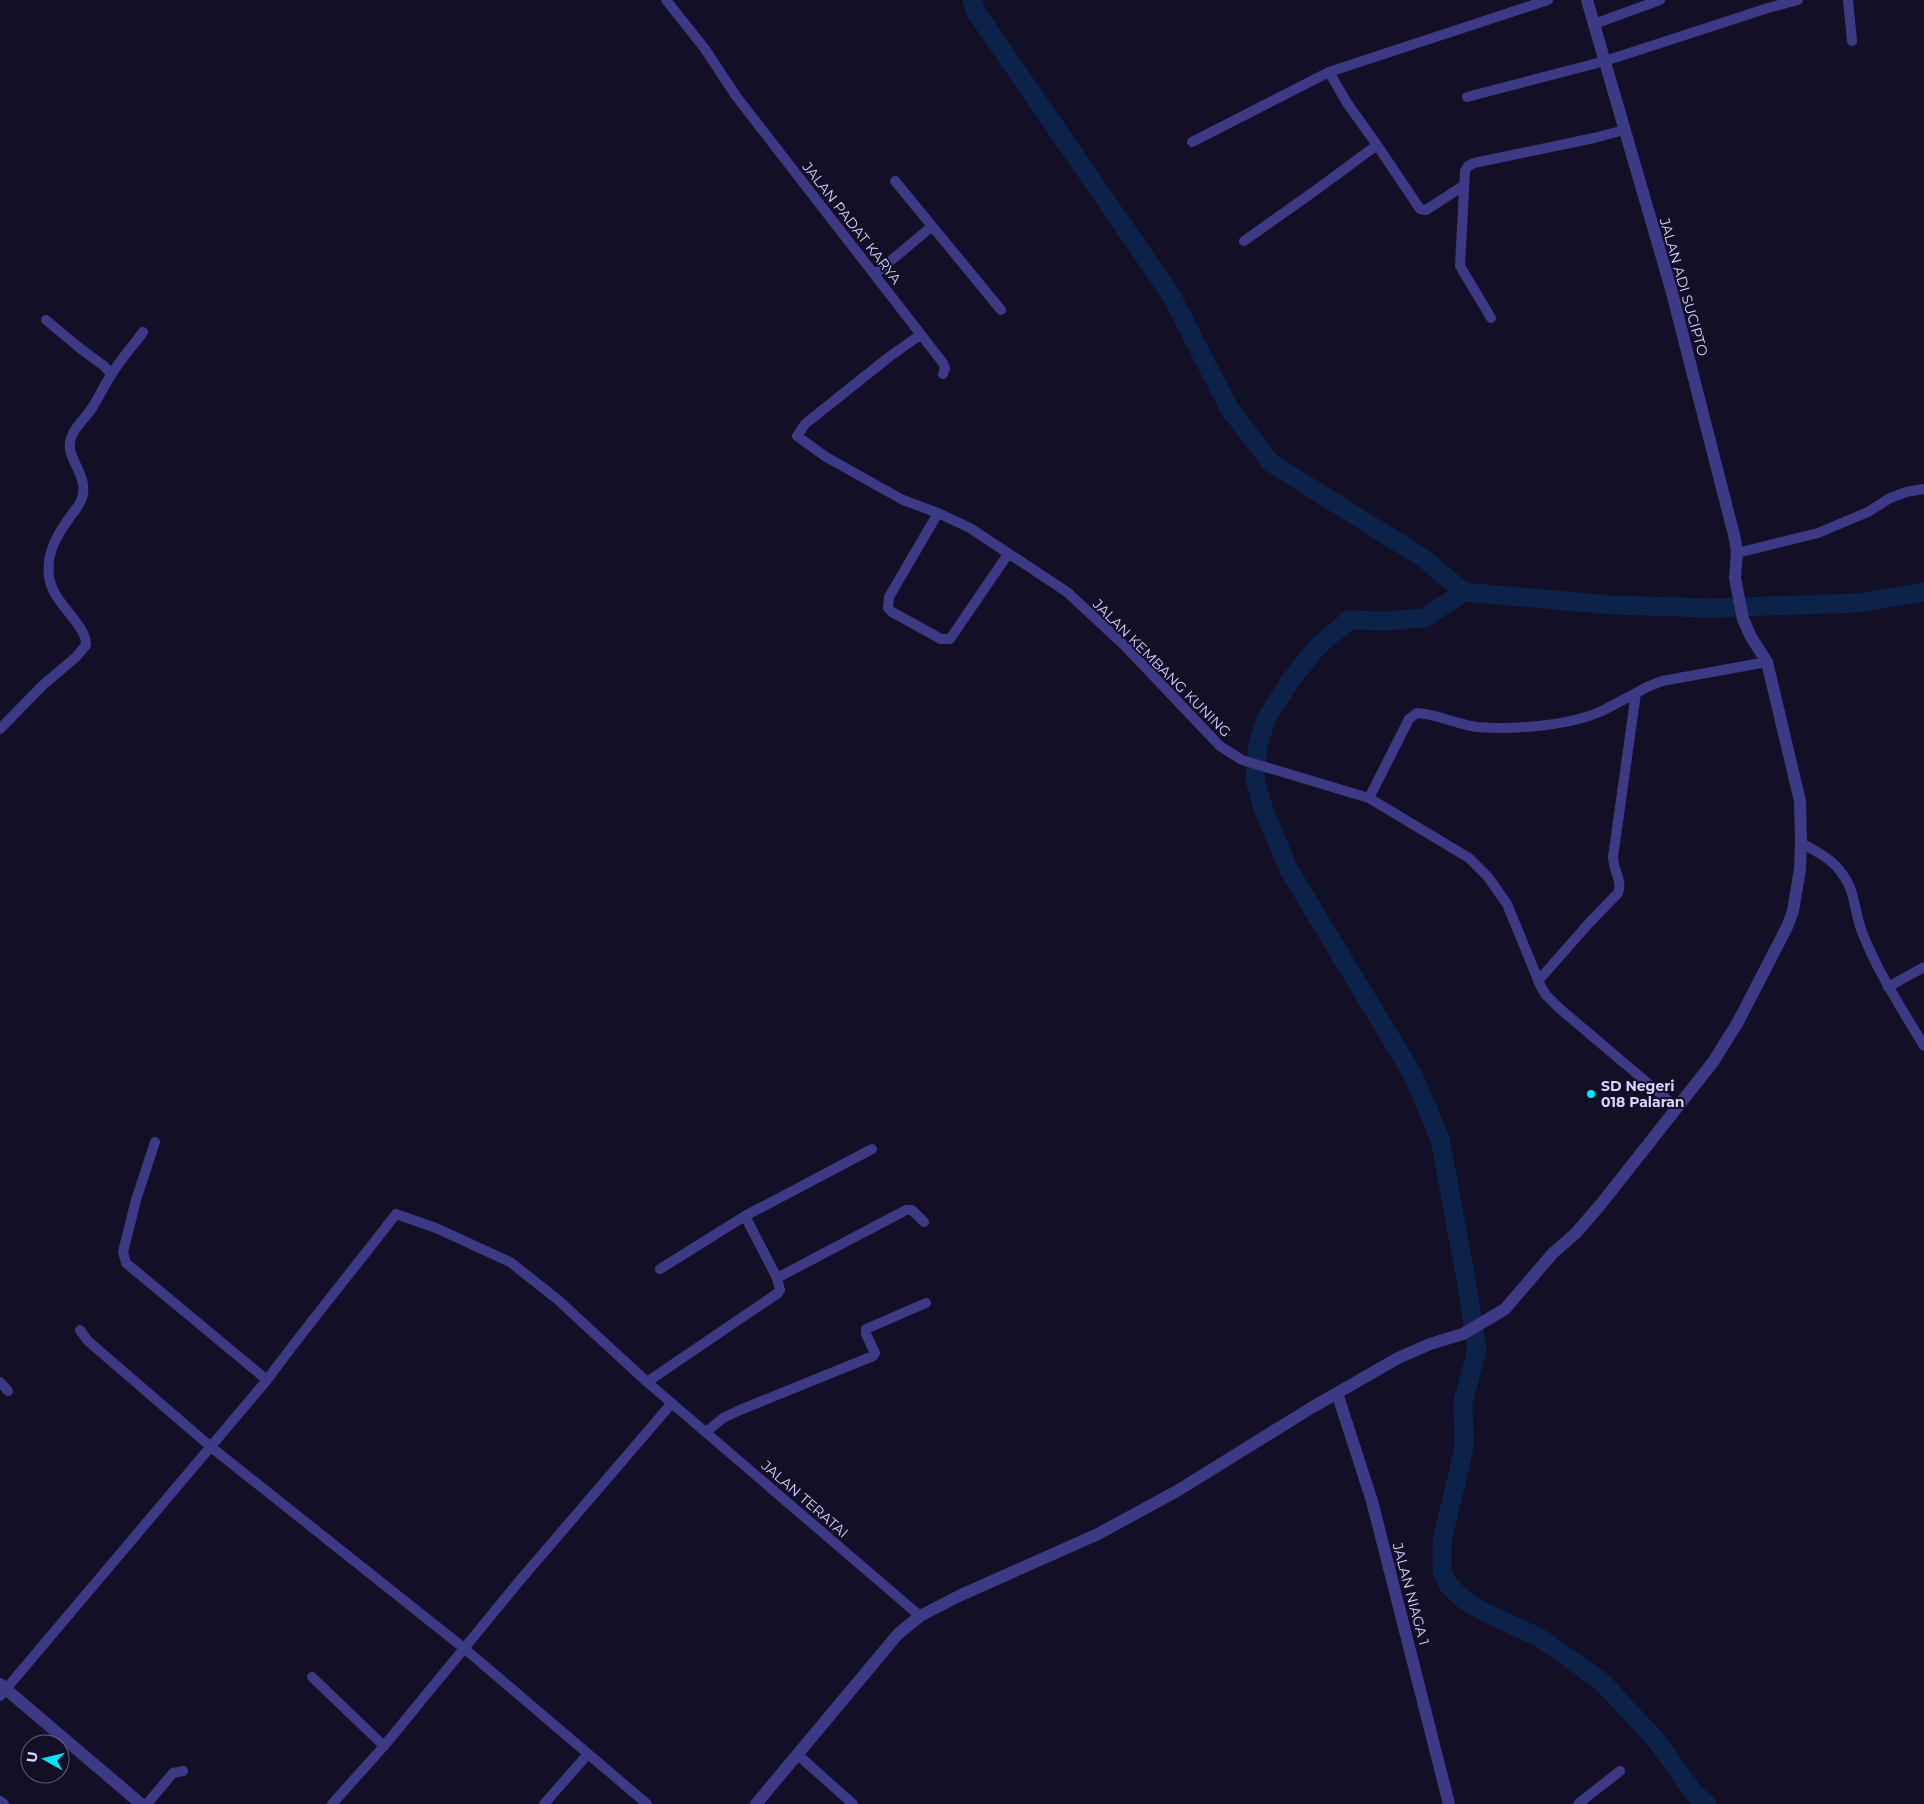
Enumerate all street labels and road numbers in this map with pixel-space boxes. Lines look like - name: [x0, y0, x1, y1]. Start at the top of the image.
- street label: JALAN PADAT KARYA: [798, 157, 906, 288]
- street label: JALAN ADI SUCIPTO: [1655, 215, 1712, 358]
- street label: JALAN KEMBANG KUNING: [1088, 594, 1235, 741]
- street label: JALAN TERATAI: [757, 1456, 852, 1542]
- street label: JALAN NIAGA 1: [1388, 1540, 1433, 1647]

